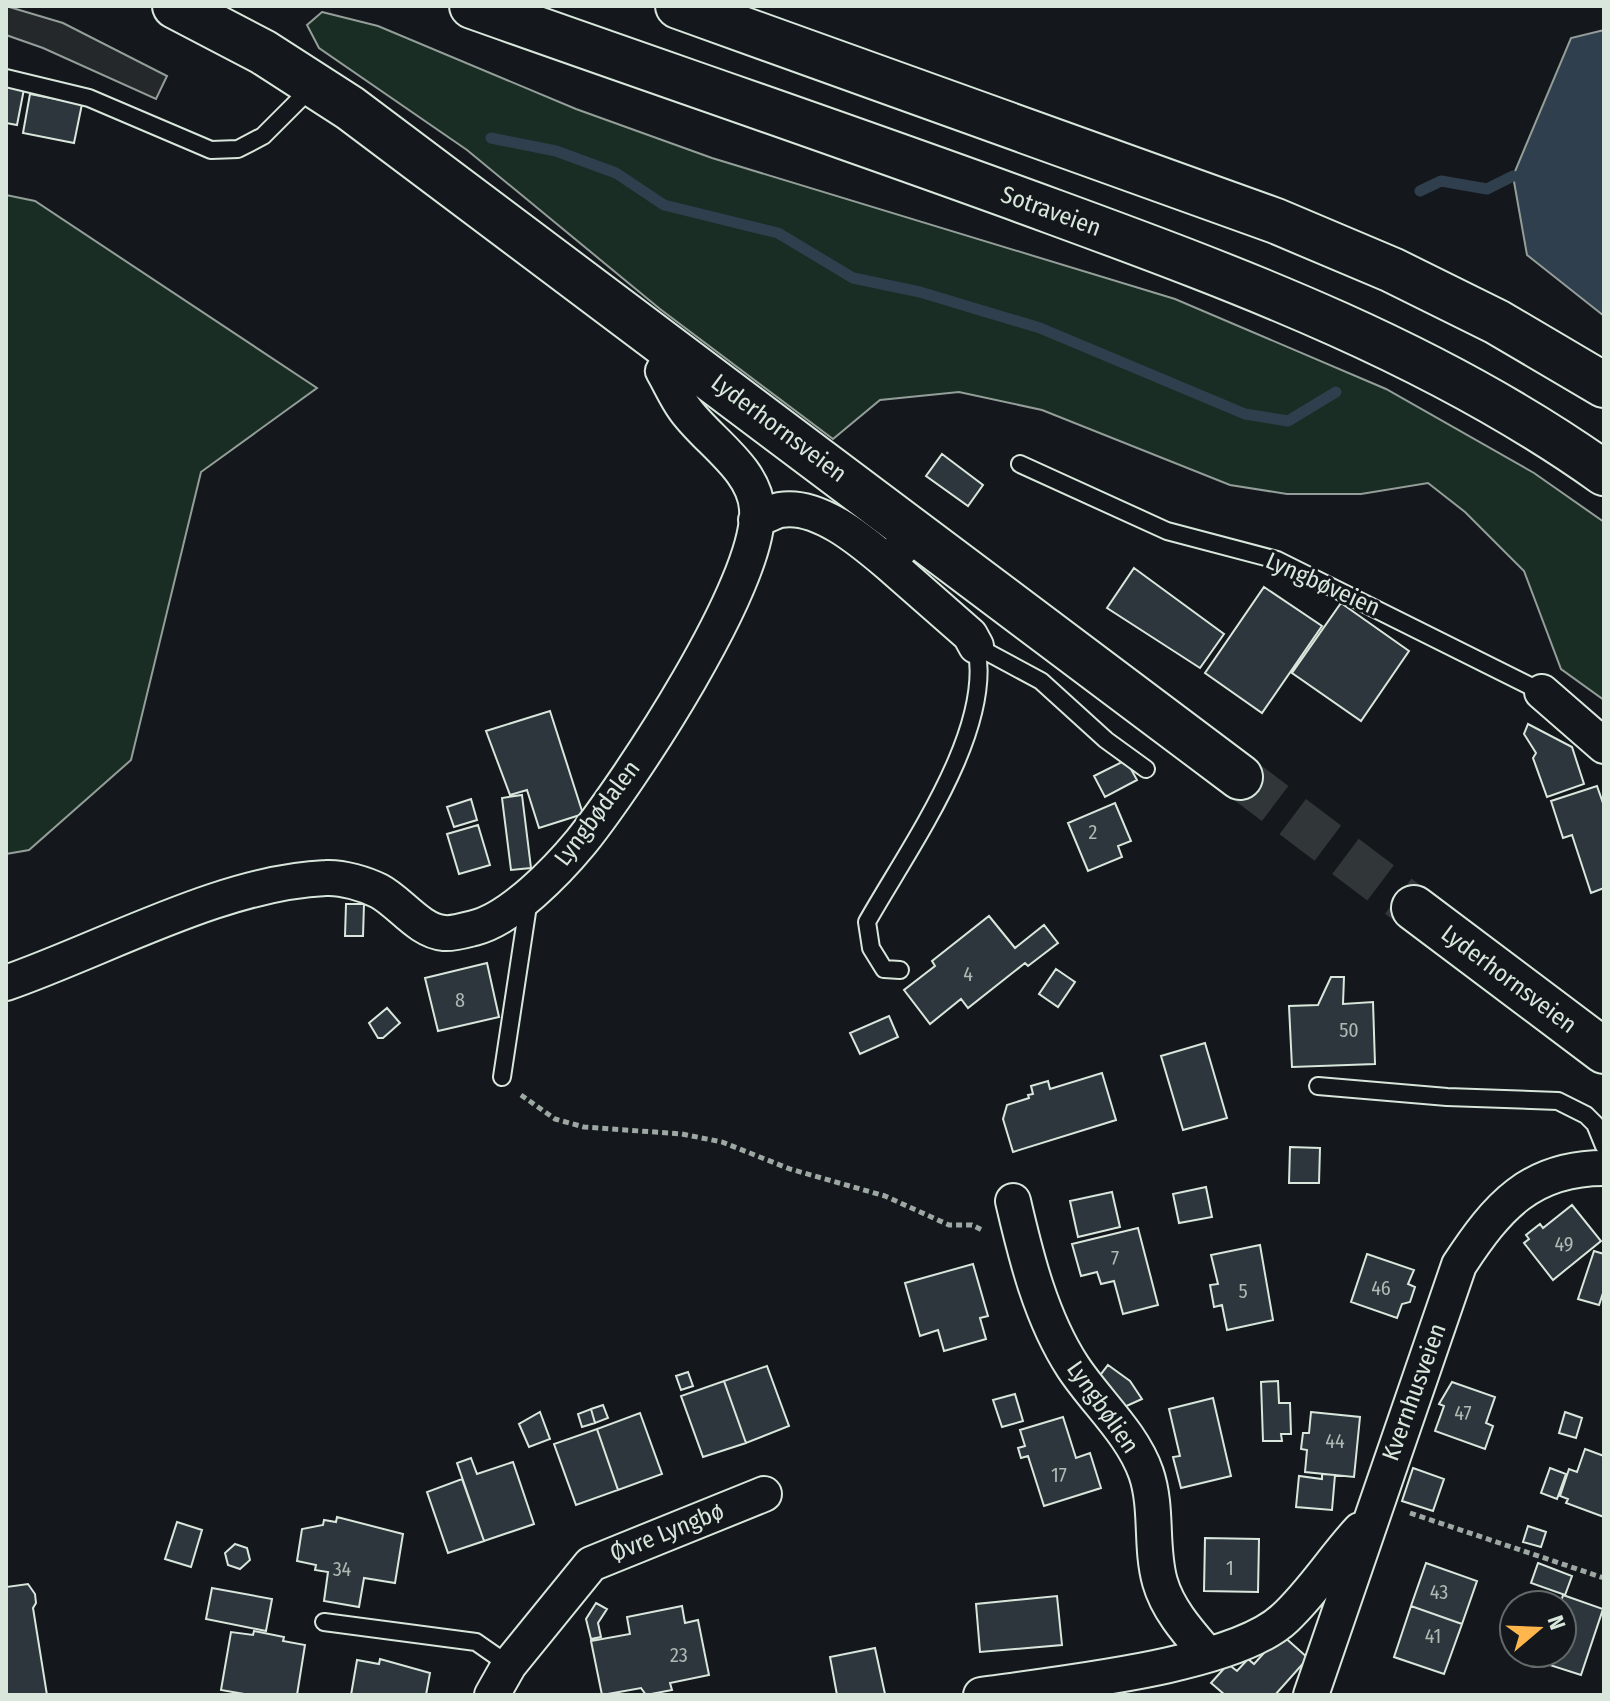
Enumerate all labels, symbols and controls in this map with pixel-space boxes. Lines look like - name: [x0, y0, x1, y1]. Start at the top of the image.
- street label: Sotraveien: [997, 180, 1105, 242]
- street label: Lyderhornsveien: [706, 368, 852, 488]
- street label: Lyngbøveien: [1262, 546, 1384, 622]
- street label: Lyngbødalen: [548, 755, 646, 871]
- house number: 2: [1089, 820, 1098, 844]
- street label: Lyderhornsveien: [1436, 919, 1582, 1039]
- house number: 4: [963, 962, 973, 986]
- house number: 8: [455, 988, 465, 1012]
- house number: 50: [1339, 1018, 1359, 1042]
- house number: 49: [1554, 1232, 1574, 1256]
- house number: 7: [1111, 1246, 1119, 1270]
- house number: 46: [1371, 1276, 1391, 1300]
- house number: 5: [1238, 1279, 1248, 1303]
- street label: Kvernhusveien: [1376, 1320, 1452, 1464]
- street label: Lyngbølien: [1061, 1356, 1145, 1458]
- house number: 47: [1454, 1401, 1472, 1425]
- house number: 44: [1325, 1429, 1345, 1453]
- house number: 17: [1051, 1463, 1067, 1487]
- street label: Øvre Lyngbø: [606, 1497, 728, 1567]
- house number: 1: [1226, 1556, 1234, 1580]
- house number: 34: [333, 1557, 352, 1581]
- house number: 43: [1430, 1580, 1448, 1604]
- north arrow: [1498, 1589, 1578, 1669]
- text: N: [1542, 1612, 1571, 1633]
- house number: 41: [1425, 1624, 1441, 1648]
- house number: 23: [670, 1643, 688, 1667]

